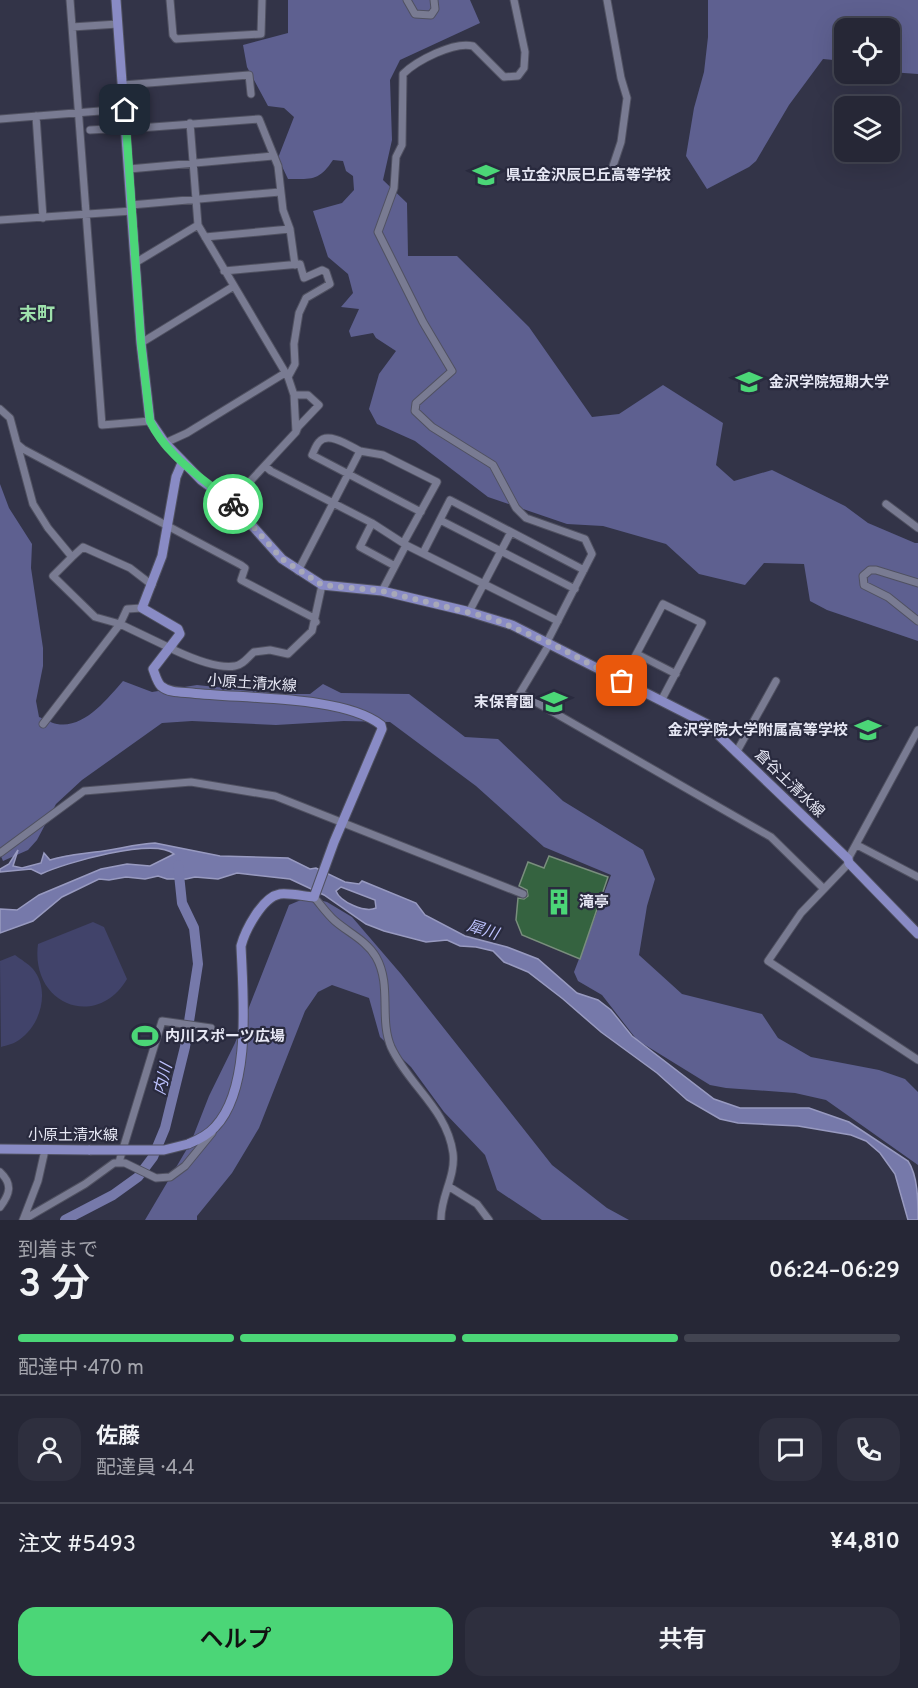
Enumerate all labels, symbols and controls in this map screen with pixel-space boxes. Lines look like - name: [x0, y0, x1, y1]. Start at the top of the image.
- map controls: [834, 18, 900, 162]
- button: locate: [834, 18, 900, 84]
- pin: [99, 84, 150, 135]
- icon: home: [108, 93, 141, 126]
- button: layers: [834, 96, 900, 162]
- school or university icon: 県立金沢辰巳丘高等学校: [471, 160, 501, 190]
- place label: 県立金沢辰巳丘高等学校: [506, 167, 671, 186]
- district label: 末町: [19, 304, 55, 327]
- school or university icon: 金沢学院短期大学: [734, 367, 764, 397]
- place label: 金沢学院短期大学: [769, 374, 889, 393]
- courier: [203, 474, 263, 534]
- icon: bike: [217, 488, 250, 521]
- pin: [596, 655, 647, 706]
- icon: bag: [605, 664, 638, 697]
- street label: 小原土清水線: [206, 672, 297, 697]
- school or university icon: 末保育園: [539, 687, 569, 717]
- place label: 末保育園: [474, 694, 534, 713]
- school or university icon: 金沢学院大学附属高等学校: [853, 715, 883, 745]
- place label: 金沢学院大学附属高等学校: [668, 722, 848, 741]
- street label: 倉谷土清水線: [750, 746, 828, 822]
- building icon: 滝亭: [544, 887, 574, 917]
- place label: 滝亭: [579, 894, 609, 913]
- water label: 犀川: [464, 917, 503, 946]
- sports icon: 内川スポーツ広場: [130, 1021, 160, 1051]
- place label: 内川スポーツ広場: [165, 1028, 285, 1047]
- water label: 内川: [150, 1060, 178, 1097]
- street label: 小原土清水線: [28, 1127, 118, 1146]
- text: 到着まで: [18, 1238, 98, 1264]
- text: 06:24–06:29: [769, 1258, 900, 1285]
- text: 3 分: [18, 1262, 90, 1311]
- text: 配達中 · 470 m: [18, 1356, 144, 1382]
- button: person: [18, 1418, 81, 1481]
- button: chat: [759, 1418, 822, 1481]
- button: phone: [837, 1418, 900, 1481]
- text: 佐藤: [96, 1424, 140, 1451]
- text: 配達員 · 4.4: [96, 1456, 195, 1482]
- text: ¥4,810: [830, 1529, 900, 1556]
- text: 注文 #5493: [18, 1532, 136, 1559]
- button: ヘルプ: [18, 1607, 453, 1676]
- button: 共有: [465, 1607, 900, 1676]

